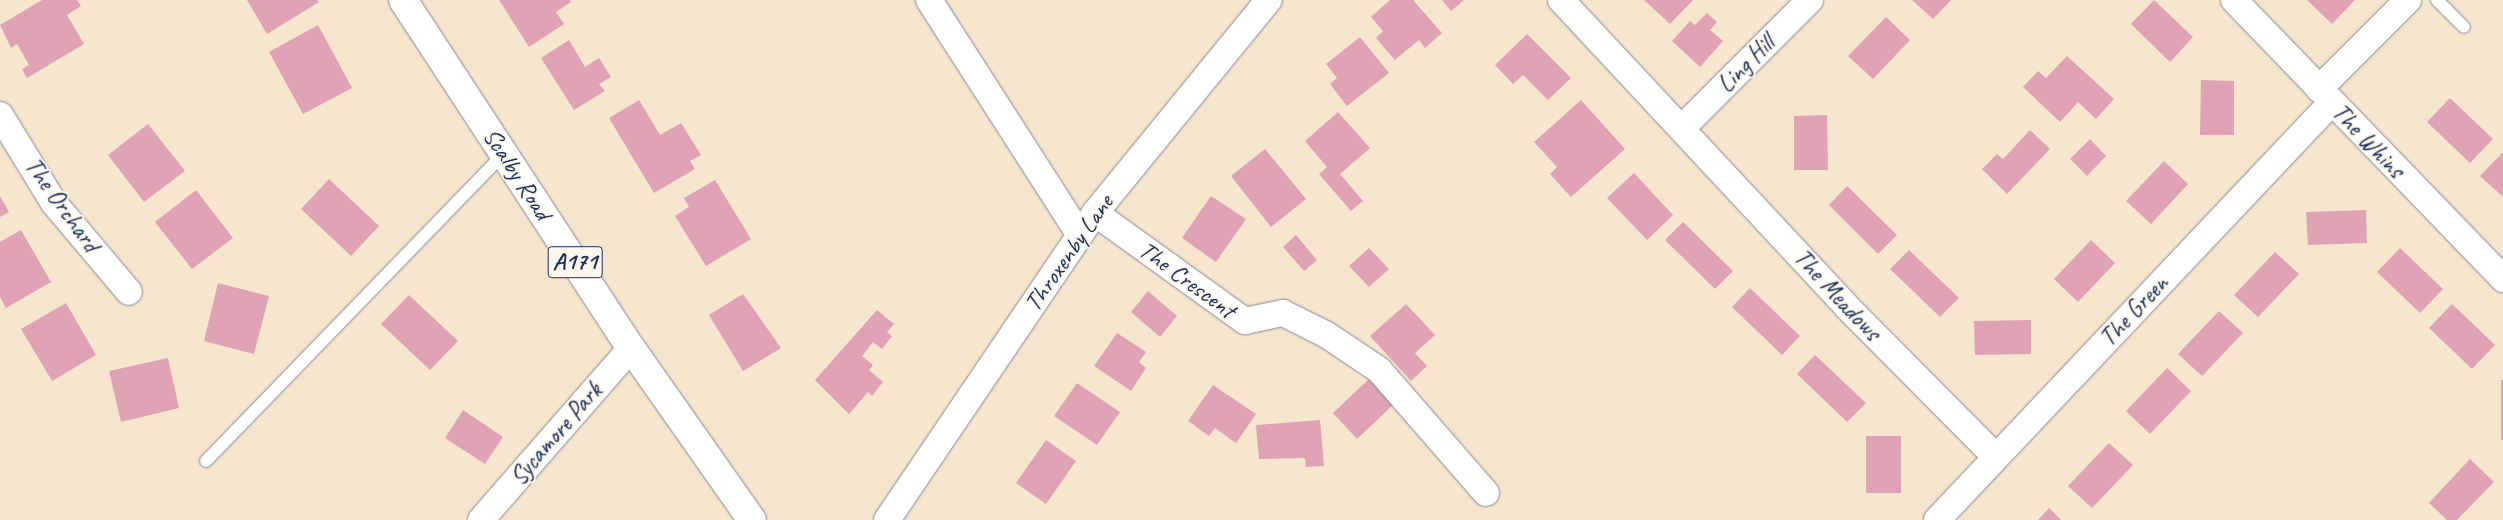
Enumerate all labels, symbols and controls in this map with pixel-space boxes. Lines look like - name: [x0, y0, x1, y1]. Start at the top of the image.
- street label: Ling Hill: [1711, 29, 1781, 99]
- street label: The Whins: [2325, 97, 2411, 185]
- street label: Scalby Road: [476, 123, 558, 225]
- street label: The Orchard: [18, 152, 106, 258]
- street label: Throxenby Lane: [1018, 189, 1120, 317]
- street label: The Crescent: [1133, 235, 1241, 325]
- road number: A171: [548, 240, 602, 284]
- street label: The Meadows: [1787, 243, 1887, 347]
- street label: The Green: [2094, 269, 2174, 353]
- street label: Sycamore Park: [503, 377, 609, 491]

